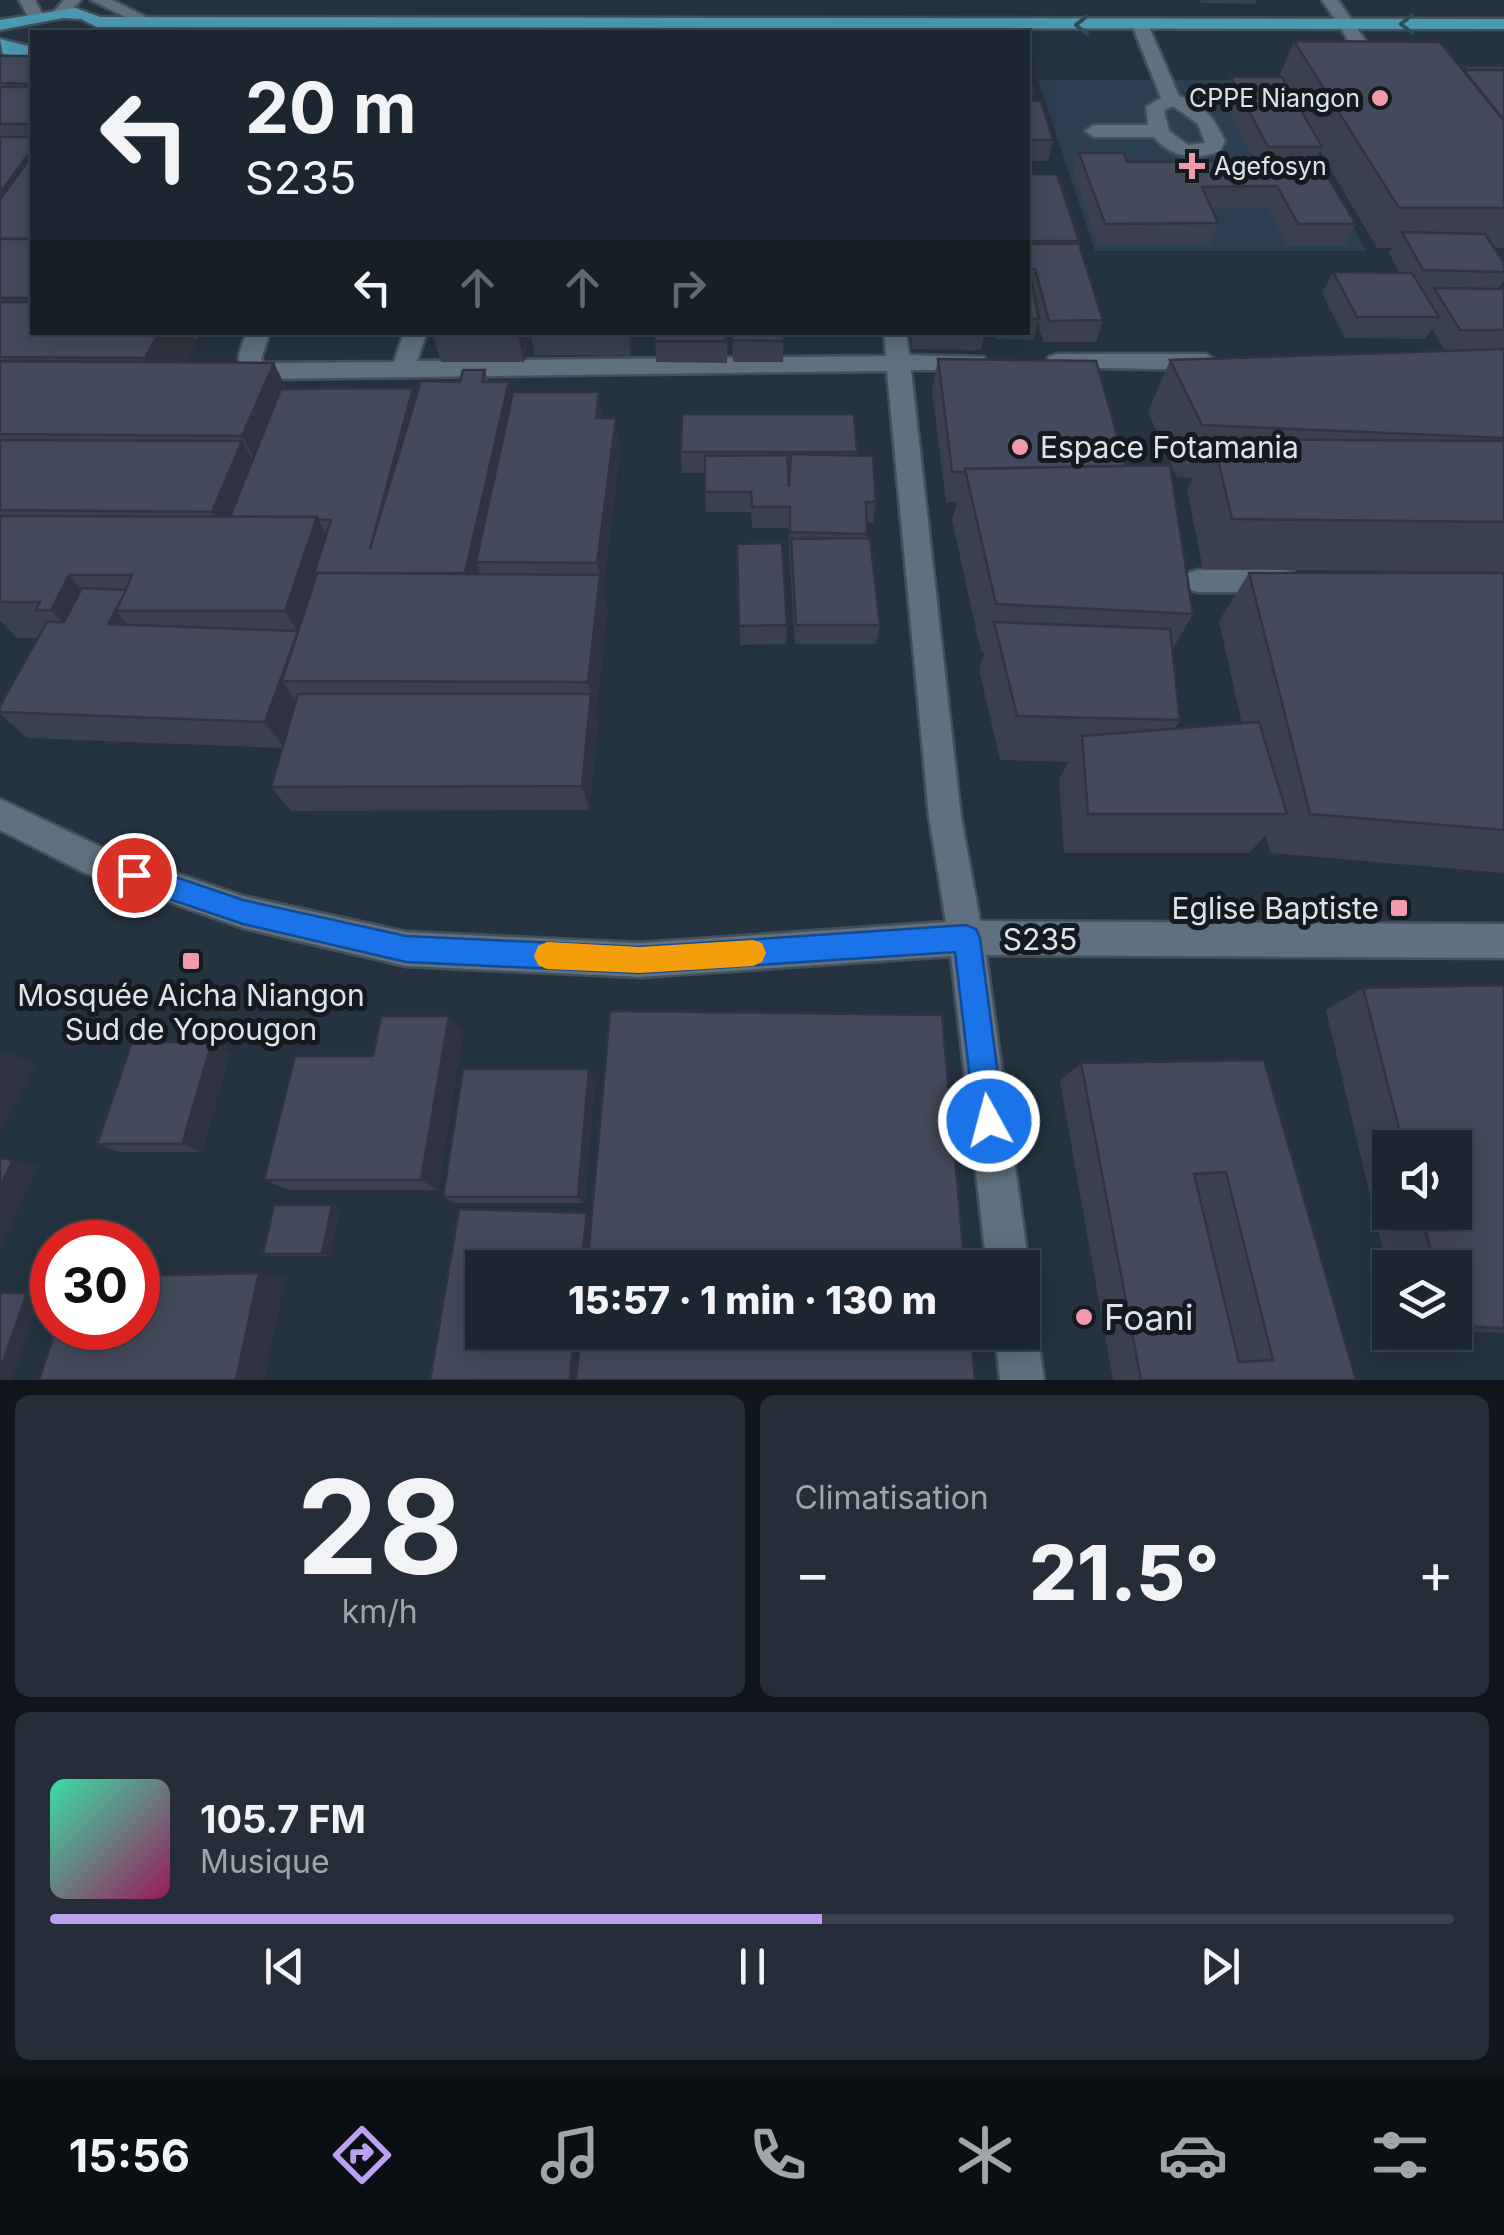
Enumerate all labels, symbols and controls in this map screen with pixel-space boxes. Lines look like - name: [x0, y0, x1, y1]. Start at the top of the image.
- one-way arrow: [1398, 13, 1414, 35]
- one-way arrow: [1073, 14, 1088, 36]
- text: 20 m: [245, 65, 417, 150]
- icon: left: [80, 70, 210, 200]
- place label: CPPE Niangon: [1189, 83, 1360, 113]
- marker: CPPE Niangon: [1369, 87, 1391, 109]
- text: S235: [245, 150, 356, 205]
- place label: Agefosyn: [1214, 151, 1327, 181]
- marker: Agefosyn: [1179, 153, 1205, 179]
- icon: left: [345, 260, 400, 315]
- icon: ahead: [450, 260, 505, 315]
- icon: ahead: [555, 260, 610, 315]
- icon: right: [660, 260, 715, 315]
- place label: Espace Fotamania: [1040, 429, 1299, 465]
- marker: Espace Fotamania: [1009, 436, 1031, 458]
- pin: [92, 833, 177, 918]
- icon: arrive: [107, 848, 162, 903]
- place label: Eglise Baptiste: [1172, 890, 1379, 926]
- marker: Eglise Baptiste: [1388, 897, 1410, 919]
- street label: S235: [1003, 921, 1077, 957]
- marker: Mosquée Aicha Niangon Sud de Yopougon: [180, 950, 202, 972]
- place label: Mosquée Aicha Niangon Sud de Yopougon: [17, 977, 365, 1047]
- position arrow: [937, 1069, 1041, 1173]
- map controls: [1372, 1130, 1472, 1350]
- button: sound: [1372, 1130, 1472, 1230]
- speed limit sign: 30: [30, 1220, 160, 1350]
- button: layers: [1372, 1250, 1472, 1350]
- text: 15:57 · 1 min · 130 m: [568, 1277, 937, 1323]
- place label: Foani: [1104, 1296, 1193, 1338]
- marker: Foani: [1073, 1306, 1095, 1328]
- text: 28: [297, 1448, 463, 1605]
- text: Climatisation: [795, 1478, 989, 1517]
- text: 21.5°: [1029, 1527, 1219, 1618]
- text: −: [795, 1540, 831, 1606]
- text: +: [1418, 1540, 1454, 1606]
- text: km/h: [342, 1592, 418, 1631]
- text: 105.7 FM: [200, 1796, 366, 1842]
- text: Musique: [200, 1842, 330, 1881]
- icon: previous: [257, 1939, 312, 1994]
- icon: pause: [725, 1939, 780, 1994]
- icon: next: [1193, 1939, 1248, 1994]
- icon: directions: [327, 2120, 397, 2190]
- icon: music: [535, 2120, 605, 2190]
- icon: phone: [743, 2120, 813, 2190]
- icon: climate: [950, 2120, 1020, 2190]
- icon: car: [1158, 2120, 1228, 2190]
- icon: filters: [1365, 2120, 1435, 2190]
- text: 15:56: [69, 2128, 190, 2183]

